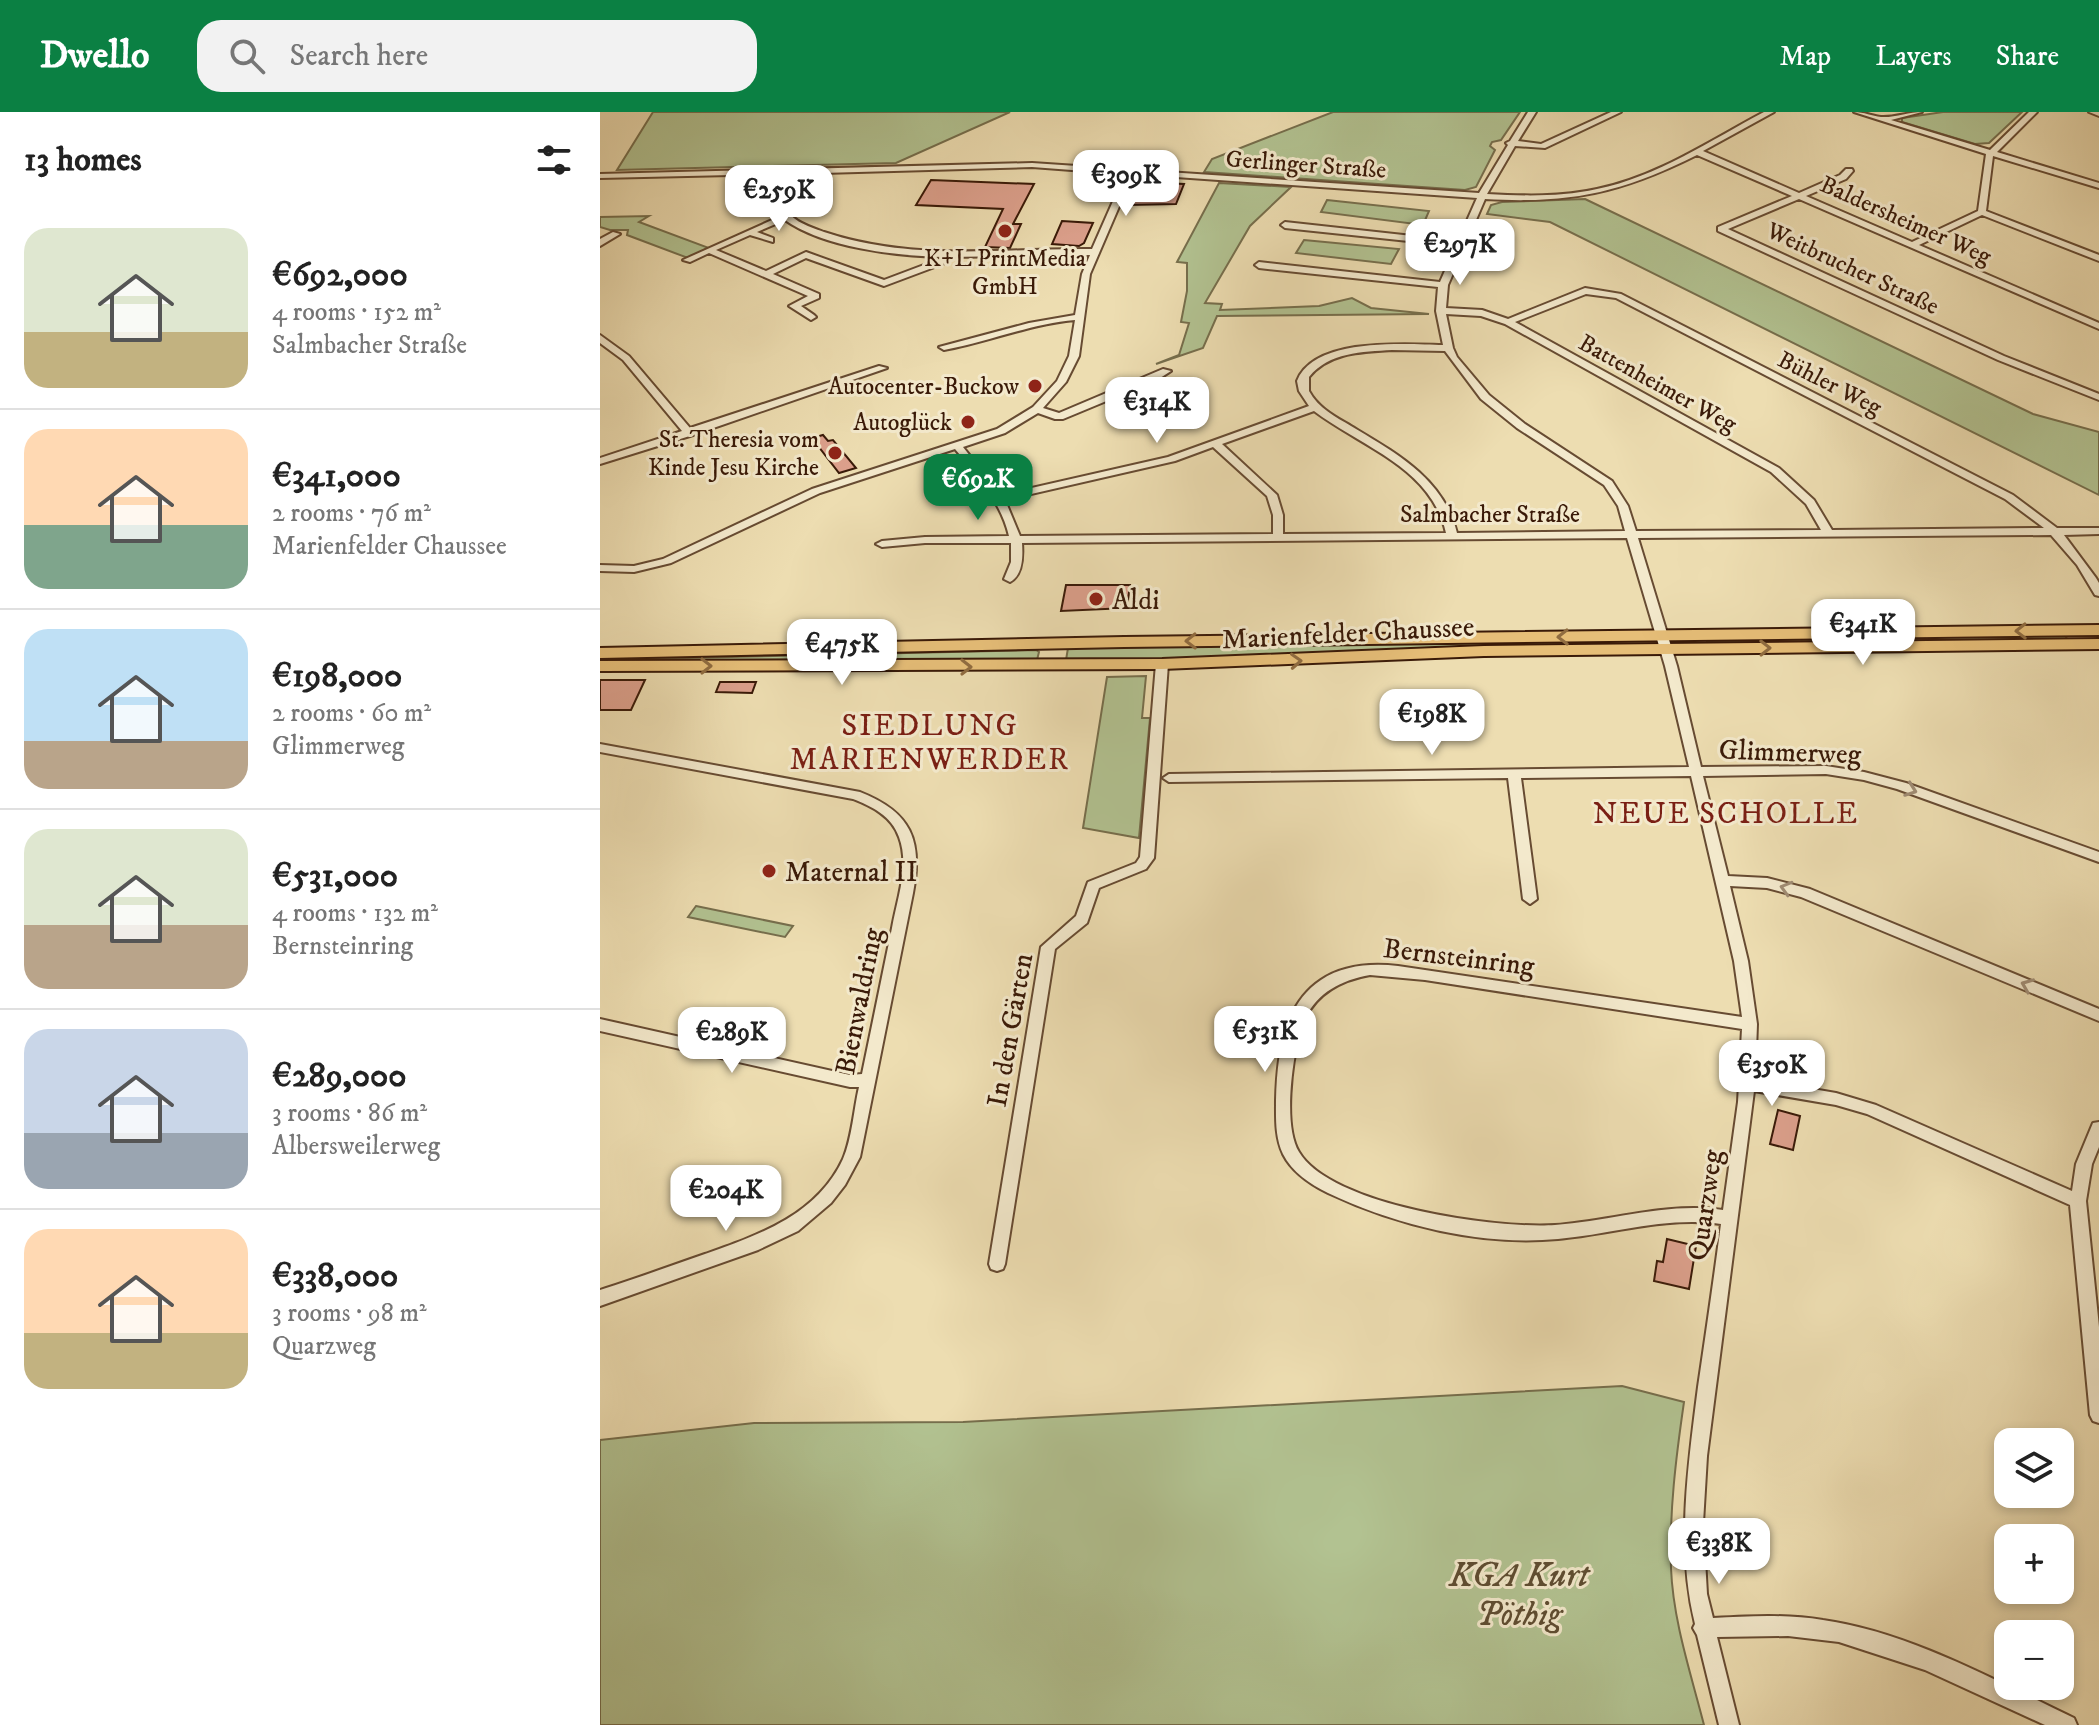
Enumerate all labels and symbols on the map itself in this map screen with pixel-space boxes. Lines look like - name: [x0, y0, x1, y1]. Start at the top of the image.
- street label: Gerlinger Straße: [1225, 144, 1387, 186]
- pin: €309K: [1070, 150, 1182, 218]
- pin: €259K: [723, 165, 835, 233]
- street label: Baldersheimer Weg: [1815, 170, 1996, 272]
- street label: Weitbrucher Straße: [1761, 215, 1944, 322]
- pin: €297K: [1404, 219, 1516, 287]
- marker: K+L PrintMedia GmbH: [996, 222, 1014, 240]
- place label: K+L PrintMedia GmbH: [924, 244, 1087, 302]
- street label: Battenheimer Weg: [1573, 328, 1742, 440]
- street label: Bühler Weg: [1772, 345, 1887, 423]
- place label: Autocenter-Buckow: [828, 372, 1020, 402]
- marker: Autocenter-Buckow: [1026, 377, 1044, 395]
- pin: €314K: [1101, 377, 1213, 445]
- place label: Autoglück: [853, 408, 952, 438]
- marker: Autoglück: [959, 413, 977, 431]
- place label: St. Theresia vom Kinde Jesu Kirche: [648, 425, 819, 483]
- marker: St. Theresia vom Kinde Jesu Kirche: [826, 444, 844, 462]
- pin: €692K: [922, 454, 1034, 522]
- street label: Salmbacher Straße: [1400, 500, 1580, 530]
- place label: Aldi: [1112, 583, 1159, 618]
- marker: Aldi: [1087, 590, 1105, 608]
- pin: €341K: [1807, 599, 1919, 667]
- street label: Marienfelder Chaussee: [1221, 609, 1475, 658]
- pin: €475K: [786, 619, 898, 687]
- one-way arrow: [2014, 622, 2027, 640]
- one-way arrow: [1556, 628, 1569, 645]
- one-way arrow: [1184, 632, 1197, 650]
- one-way arrow: [1759, 639, 1772, 657]
- one-way arrow: [1290, 653, 1303, 670]
- one-way arrow: [700, 657, 713, 675]
- one-way arrow: [960, 658, 973, 676]
- pin: €198K: [1376, 689, 1488, 757]
- district label: SIEDLUNG MARIENWERDER: [790, 708, 1070, 779]
- street label: Glimmerweg: [1718, 733, 1862, 772]
- one-way arrow: [1903, 780, 1917, 797]
- district label: NEUE SCHOLLE: [1593, 796, 1859, 833]
- place label: Maternal II: [785, 855, 917, 890]
- marker: Maternal II: [760, 862, 778, 880]
- one-way arrow: [1780, 881, 1793, 897]
- street label: Bienwaldring: [828, 924, 891, 1078]
- street label: Bernsteinring: [1381, 931, 1537, 984]
- street label: In den Gärten: [980, 950, 1041, 1110]
- one-way arrow: [2021, 978, 2035, 995]
- pin: €531K: [1209, 1006, 1321, 1074]
- pin: €289K: [676, 1007, 788, 1075]
- pin: €350K: [1716, 1040, 1828, 1108]
- street label: Quarzweg: [1680, 1147, 1731, 1263]
- pin: €204K: [670, 1165, 782, 1233]
- pin: €338K: [1663, 1518, 1775, 1586]
- park label: KGA Kurt Pöthig: [1448, 1555, 1591, 1636]

